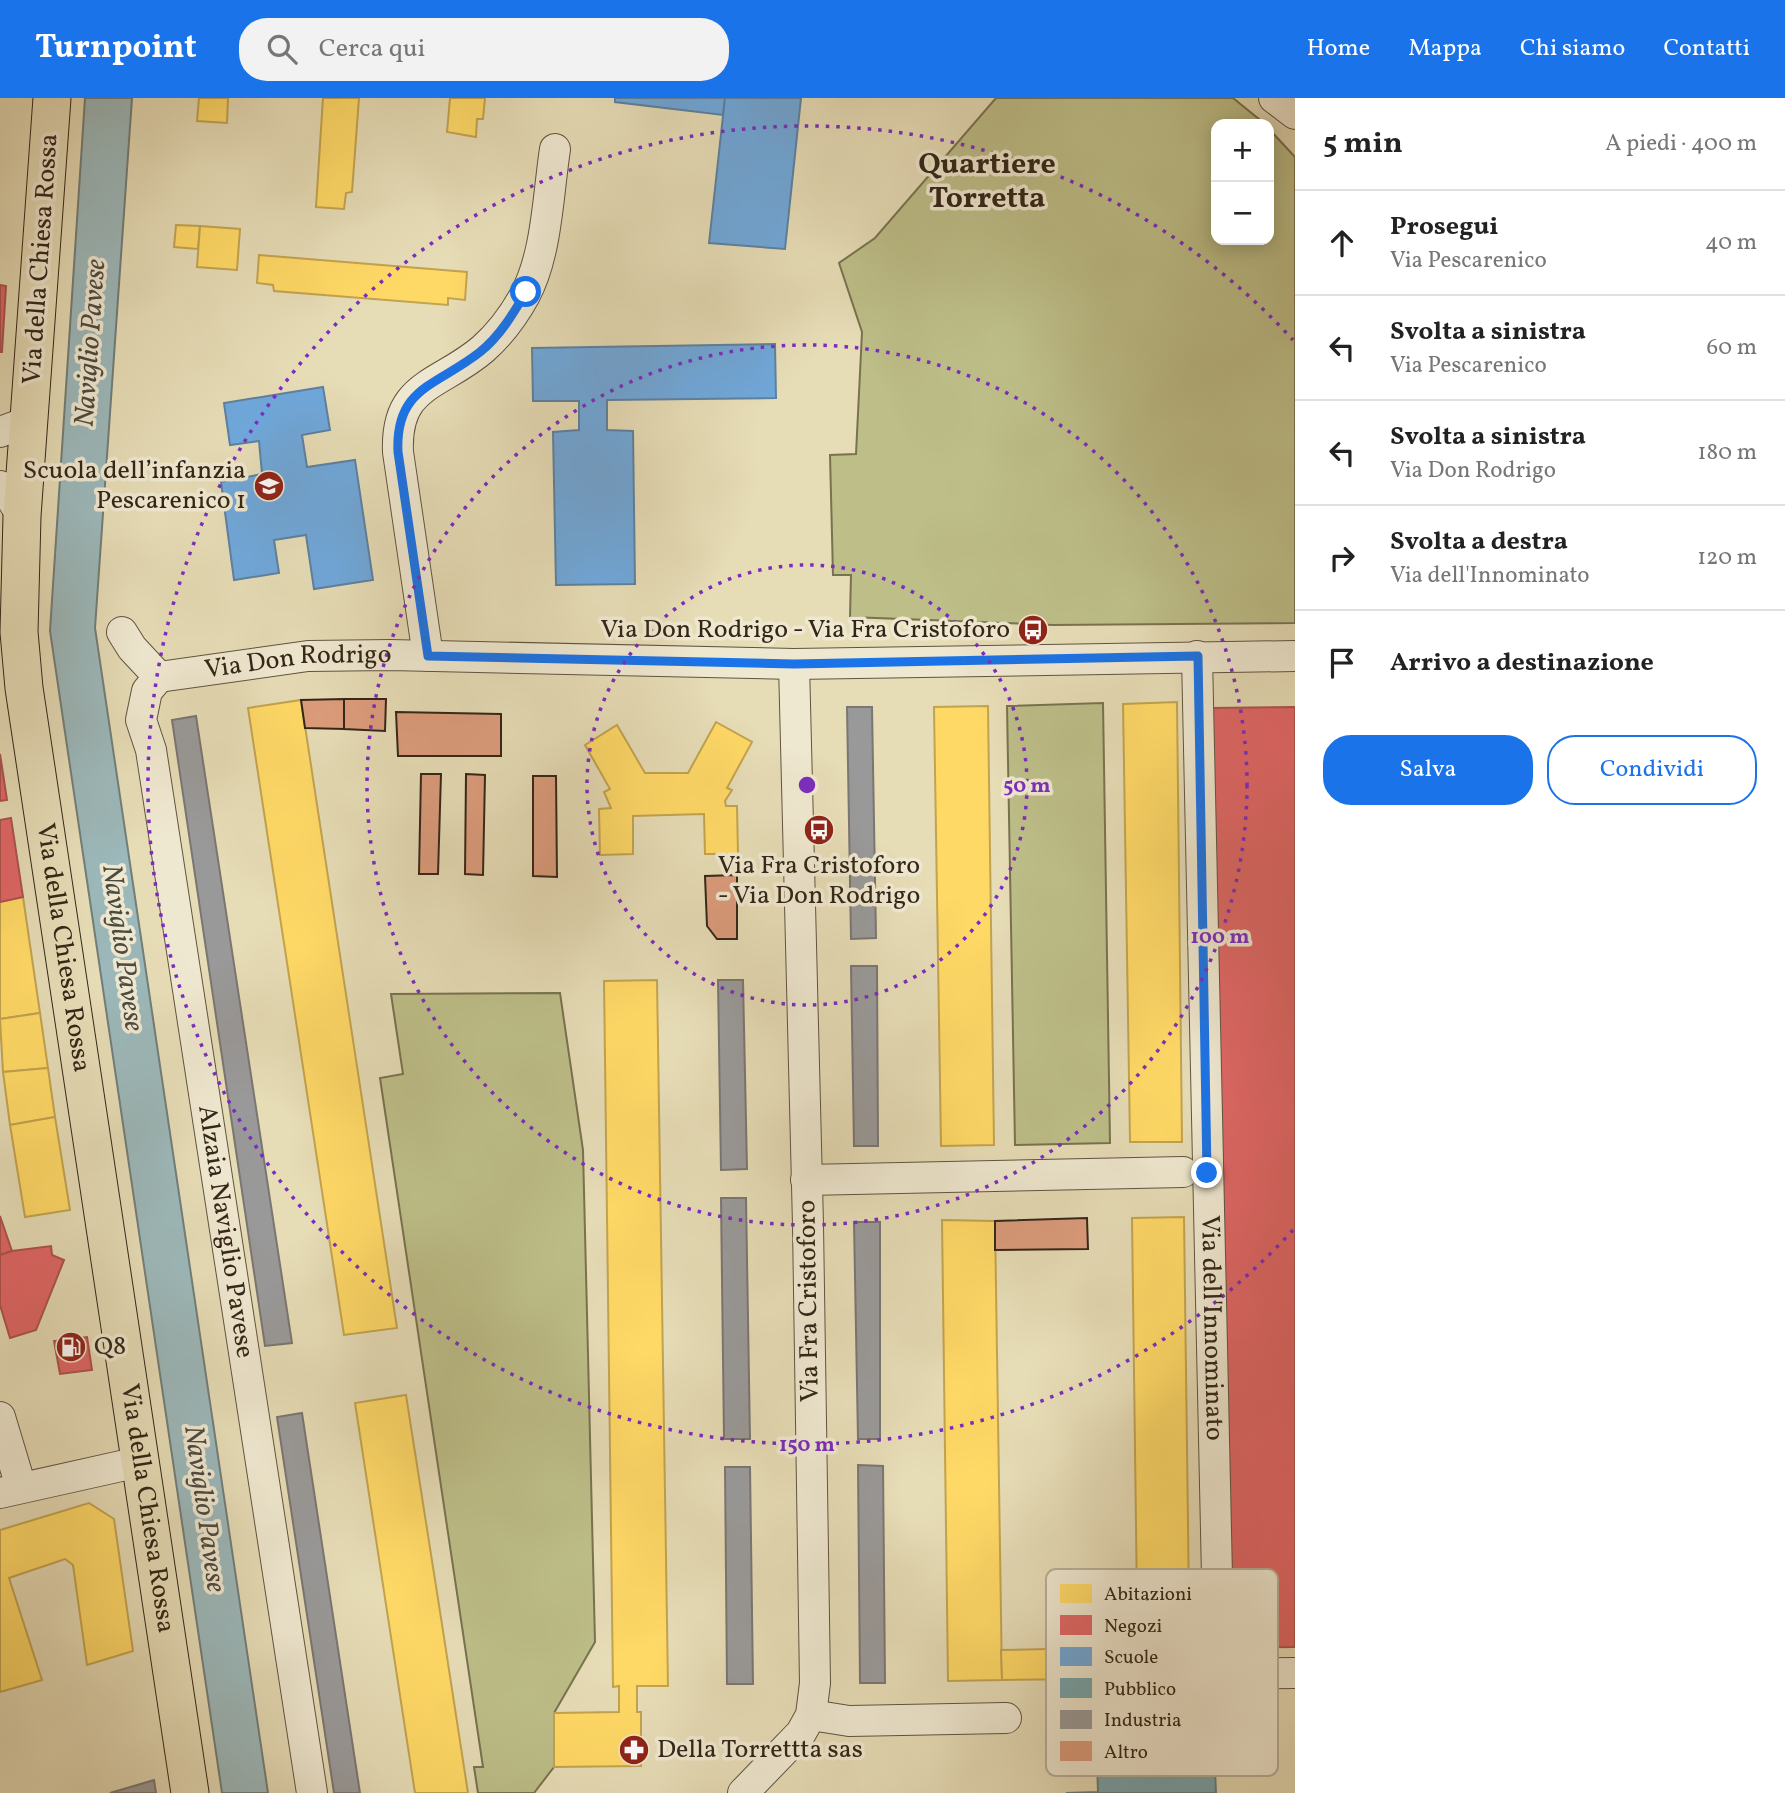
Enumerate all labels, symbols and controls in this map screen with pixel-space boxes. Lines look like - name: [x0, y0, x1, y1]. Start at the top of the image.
- search box: [239, 18, 729, 81]
- text: Turnpoint: [35, 26, 197, 72]
- icon: search: [263, 30, 301, 68]
- text: Cerca qui: [319, 31, 425, 67]
- text: Home: [1307, 32, 1370, 66]
- text: Mappa: [1408, 32, 1482, 66]
- text: Chi siamo: [1520, 32, 1625, 66]
- text: Contatti: [1663, 32, 1750, 66]
- map controls: [1211, 119, 1274, 245]
- button: +: [1211, 119, 1274, 182]
- text: 5 min: [1323, 123, 1403, 165]
- text: A piedi · 400 m: [1605, 128, 1757, 160]
- street label: Via della Chiesa Rossa: [14, 132, 68, 386]
- district label: Quartiere Torretta: [918, 144, 1056, 220]
- button: −: [1211, 182, 1274, 245]
- text: Prosegui: [1390, 209, 1498, 245]
- icon: ahead: [1323, 224, 1361, 262]
- text: 40 m: [1705, 227, 1757, 259]
- text: Via Pescarenico: [1390, 245, 1547, 277]
- water label: Naviglio Pavese: [66, 258, 116, 428]
- route start: [510, 276, 541, 307]
- text: Svolta a sinistra: [1390, 314, 1586, 350]
- icon: left: [1323, 329, 1361, 367]
- text: 60 m: [1707, 332, 1757, 364]
- text: Via Pescarenico: [1390, 350, 1547, 382]
- text: Svolta a sinistra: [1390, 419, 1586, 455]
- icon: left: [1323, 434, 1361, 472]
- text: 180 m: [1698, 437, 1757, 469]
- place label: Scuola dell’infanzia Pescarenico 1: [23, 453, 246, 519]
- text: Via Don Rodrigo: [1390, 455, 1556, 487]
- school or university icon: Scuola dell’infanzia Pescarenico 1: [252, 469, 286, 503]
- text: Svolta a destra: [1390, 524, 1568, 560]
- icon: right: [1323, 539, 1361, 577]
- text: 120 m: [1697, 542, 1757, 574]
- text: Via dell'Innominato: [1390, 560, 1590, 592]
- place label: Via Don Rodrigo - Via Fra Cristoforo: [601, 612, 1010, 648]
- bus stop icon: Via Don Rodrigo - Via Fra Cristoforo: [1016, 613, 1050, 647]
- street label: Via Don Rodrigo: [202, 637, 392, 688]
- icon: arrive: [1323, 644, 1361, 682]
- text: Arrivo a destinazione: [1390, 645, 1654, 681]
- button: Salva: [1323, 735, 1533, 805]
- button: Condividi: [1547, 735, 1757, 805]
- text: 50 m: [1003, 772, 1051, 801]
- centre of rings: [795, 773, 819, 797]
- bus stop icon: Via Fra Cristoforo - Via Don Rodrigo: [802, 813, 836, 847]
- street label: Via della Chiesa Rossa: [27, 821, 100, 1075]
- place label: Via Fra Cristoforo - Via Don Rodrigo: [718, 848, 920, 914]
- water label: Naviglio Pavese: [91, 862, 153, 1034]
- text: 100 m: [1190, 923, 1250, 952]
- street label: Alzaia Naviglio Pavese: [188, 1103, 263, 1361]
- route end: [1191, 1157, 1222, 1188]
- street label: Via Fra Cristoforo: [789, 1200, 829, 1402]
- street label: Via dell'Innominato: [1191, 1215, 1232, 1441]
- place label: Q8: [94, 1329, 126, 1365]
- fuel station icon: Q8: [54, 1330, 88, 1364]
- street label: Via della Chiesa Rossa: [111, 1381, 184, 1636]
- water label: Naviglio Pavese: [173, 1423, 235, 1595]
- text: 150 m: [779, 1431, 835, 1460]
- legend: [1046, 1569, 1278, 1776]
- text: Abitazioni: [1104, 1582, 1192, 1608]
- text: Negozi: [1104, 1614, 1162, 1640]
- text: Scuole: [1104, 1645, 1158, 1671]
- text: Pubblico: [1104, 1677, 1176, 1703]
- text: Industria: [1104, 1708, 1181, 1734]
- place label: Della Torrettta sas: [657, 1732, 863, 1768]
- pharmacy icon: Della Torrettta sas: [617, 1733, 651, 1767]
- text: Altro: [1104, 1740, 1148, 1766]

